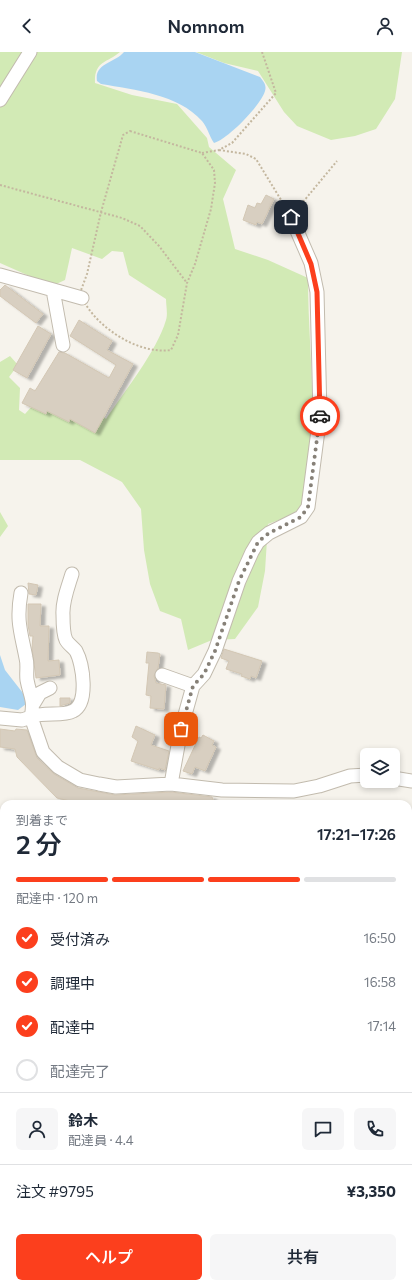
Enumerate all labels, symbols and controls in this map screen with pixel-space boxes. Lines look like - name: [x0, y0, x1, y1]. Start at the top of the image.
- icon: back: [16, 15, 38, 37]
- text: Nomnom: [168, 15, 244, 37]
- icon: person: [374, 15, 396, 37]
- pin: [274, 200, 308, 234]
- icon: home: [280, 206, 302, 228]
- courier: [300, 396, 340, 436]
- icon: car: [309, 405, 331, 427]
- pin: [164, 712, 198, 746]
- icon: bag: [170, 718, 192, 740]
- map controls: [360, 748, 400, 788]
- button: layers: [360, 748, 400, 788]
- text: 到着まで: [16, 812, 68, 828]
- text: 17:21–17:26: [317, 825, 396, 843]
- text: 2 分: [16, 828, 62, 859]
- text: 配達中 · 120 m: [16, 890, 98, 906]
- icon: check: [16, 927, 38, 949]
- text: 受付済み: [50, 930, 110, 948]
- text: 16:50: [364, 930, 396, 946]
- icon: check: [16, 971, 38, 993]
- text: 調理中: [50, 974, 95, 992]
- text: 16:58: [364, 974, 396, 990]
- icon: check: [16, 1015, 38, 1037]
- text: 配達中: [50, 1018, 95, 1036]
- text: 17:14: [367, 1018, 396, 1034]
- text: 配達完了: [50, 1062, 110, 1080]
- button: person: [16, 1108, 58, 1150]
- button: chat: [302, 1108, 344, 1150]
- button: phone: [354, 1108, 396, 1150]
- text: 鈴木: [68, 1111, 98, 1129]
- text: 配達員 · 4.4: [68, 1132, 133, 1148]
- text: 注文 #9795: [16, 1182, 94, 1200]
- text: ¥3,350: [347, 1182, 396, 1200]
- button: ヘルプ: [16, 1234, 202, 1280]
- button: 共有: [210, 1234, 396, 1280]

